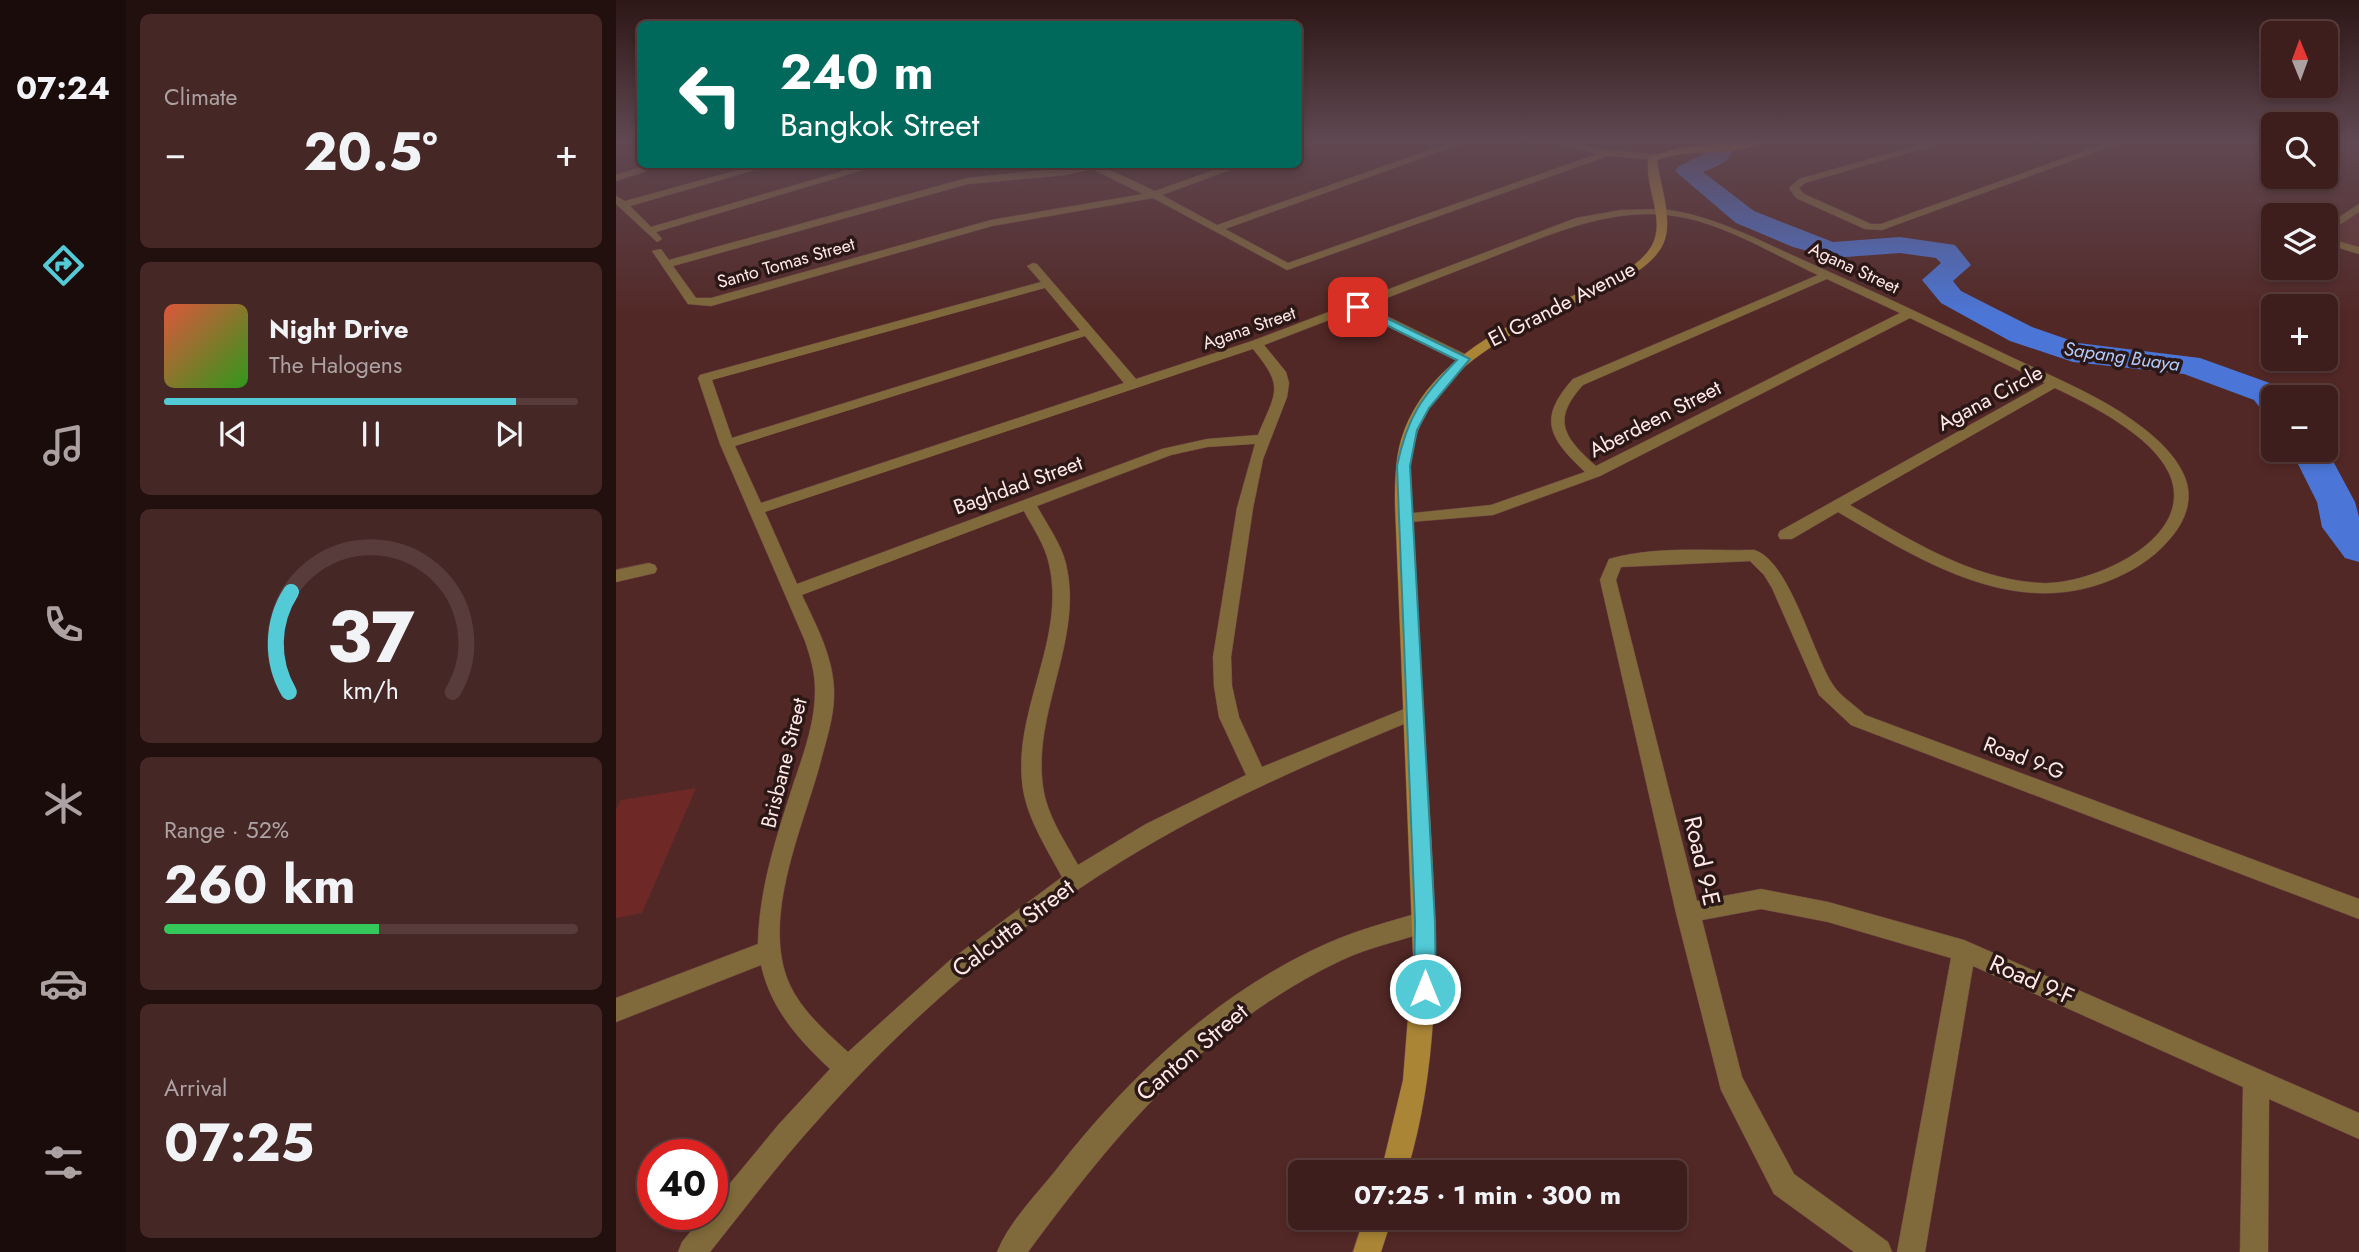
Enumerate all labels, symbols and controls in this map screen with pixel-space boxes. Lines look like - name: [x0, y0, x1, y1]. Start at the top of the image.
- north arrow: [2261, 21, 2338, 98]
- map controls: [2261, 21, 2338, 462]
- text: 240 m: [780, 37, 934, 107]
- icon: left: [665, 49, 756, 140]
- text: 07:24: [16, 65, 110, 111]
- text: Climate: [164, 80, 237, 114]
- text: Bangkok Street: [780, 102, 979, 148]
- button: search: [2261, 112, 2338, 189]
- text: 20.5°: [303, 114, 438, 190]
- text: −: [164, 125, 186, 180]
- text: +: [555, 125, 578, 180]
- button: layers: [2261, 203, 2338, 280]
- street label: Santo Tomas Street: [714, 231, 859, 295]
- street label: Agana Street: [1804, 236, 1904, 301]
- icon: directions: [39, 241, 88, 290]
- street label: El Grande Avenue: [1483, 254, 1641, 354]
- pin: [1328, 277, 1388, 337]
- icon: arrive: [1339, 288, 1377, 326]
- button: +: [2261, 294, 2338, 371]
- street label: Agana Street: [1199, 300, 1300, 356]
- text: Night Drive: [269, 310, 409, 348]
- water label: Sapang Buaya: [2062, 335, 2182, 378]
- text: The Halogens: [269, 348, 402, 382]
- street label: Agana Circle: [1932, 357, 2048, 438]
- street label: Aberdeen Street: [1584, 373, 1726, 465]
- button: −: [2261, 385, 2338, 462]
- icon: previous: [214, 415, 252, 453]
- icon: pause: [352, 415, 390, 453]
- icon: next: [490, 415, 528, 453]
- icon: music: [39, 421, 88, 470]
- street label: Baghdad Street: [949, 448, 1087, 522]
- text: 37: [327, 584, 415, 689]
- icon: phone: [39, 600, 88, 649]
- text: km/h: [343, 672, 399, 708]
- street label: Brisbane Street: [753, 695, 815, 831]
- street label: Road 9-G: [1979, 729, 2069, 787]
- icon: climate: [39, 779, 88, 828]
- text: Range · 52%: [164, 813, 289, 847]
- street label: Road 9-E: [1675, 813, 1730, 909]
- text: 260 km: [164, 847, 356, 923]
- street label: Calcutta Street: [944, 870, 1081, 985]
- street label: Road 9-F: [1984, 945, 2080, 1014]
- position arrow: [1388, 952, 1462, 1026]
- icon: car: [39, 959, 88, 1008]
- street label: Canton Street: [1128, 994, 1255, 1109]
- text: Arrival: [164, 1071, 227, 1105]
- text: 07:25: [164, 1105, 314, 1181]
- icon: filters: [39, 1138, 88, 1187]
- speed limit sign: 40: [637, 1139, 728, 1230]
- text: 07:25 · 1 min · 300 m: [1354, 1176, 1621, 1214]

